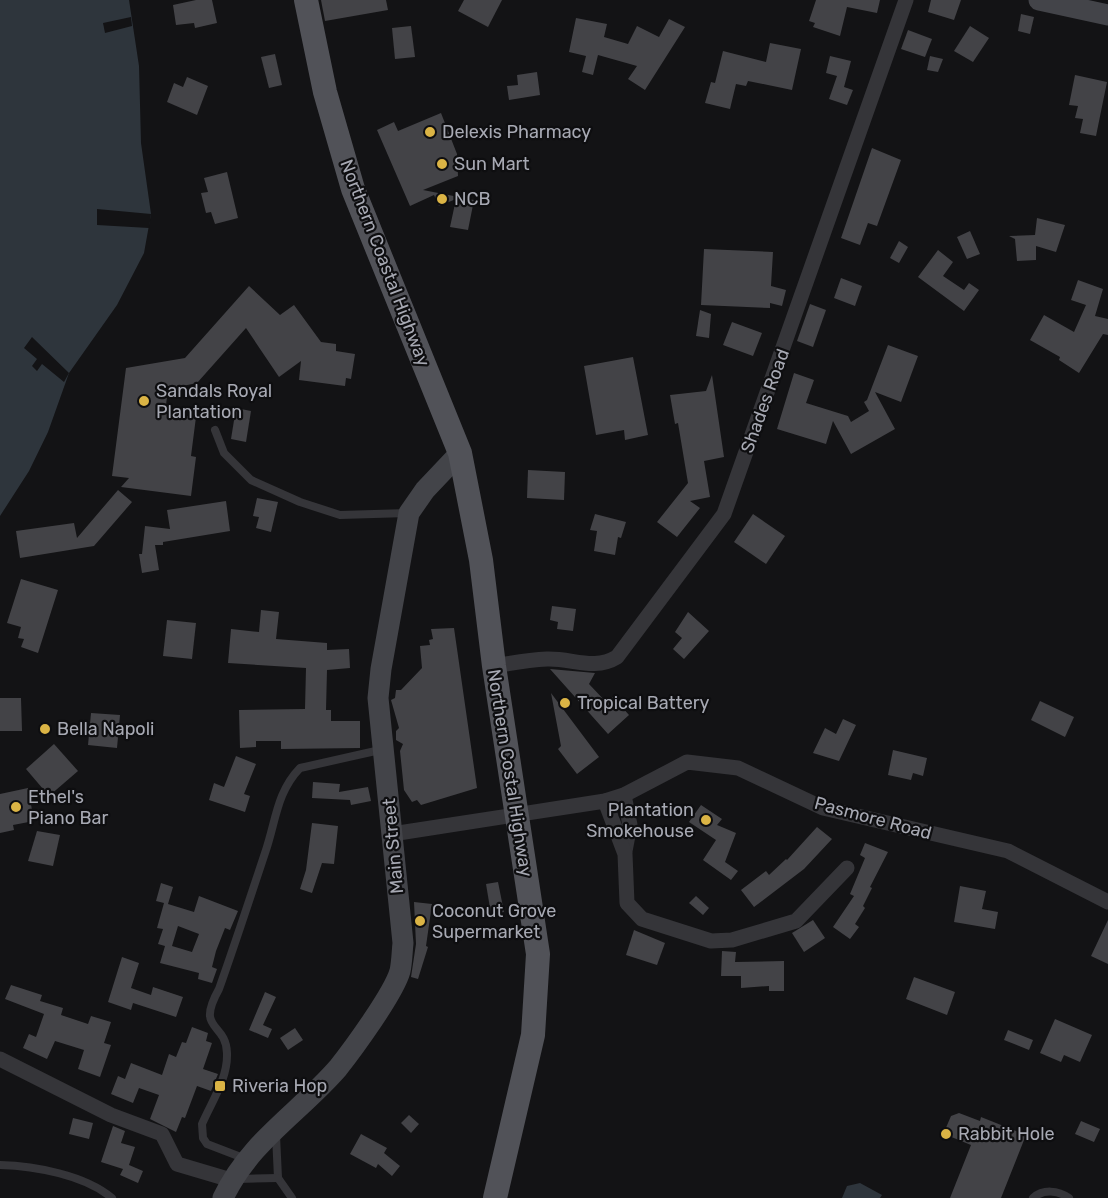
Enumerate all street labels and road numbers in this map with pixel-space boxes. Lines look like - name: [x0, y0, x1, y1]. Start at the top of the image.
- street label: Northern Coastal Highway: [335, 156, 435, 370]
- street label: Shades Road: [736, 346, 794, 456]
- street label: Northern Costal Highway: [483, 668, 537, 878]
- street label: Pasmore Road: [812, 792, 934, 844]
- street label: Main Street: [378, 797, 408, 895]

